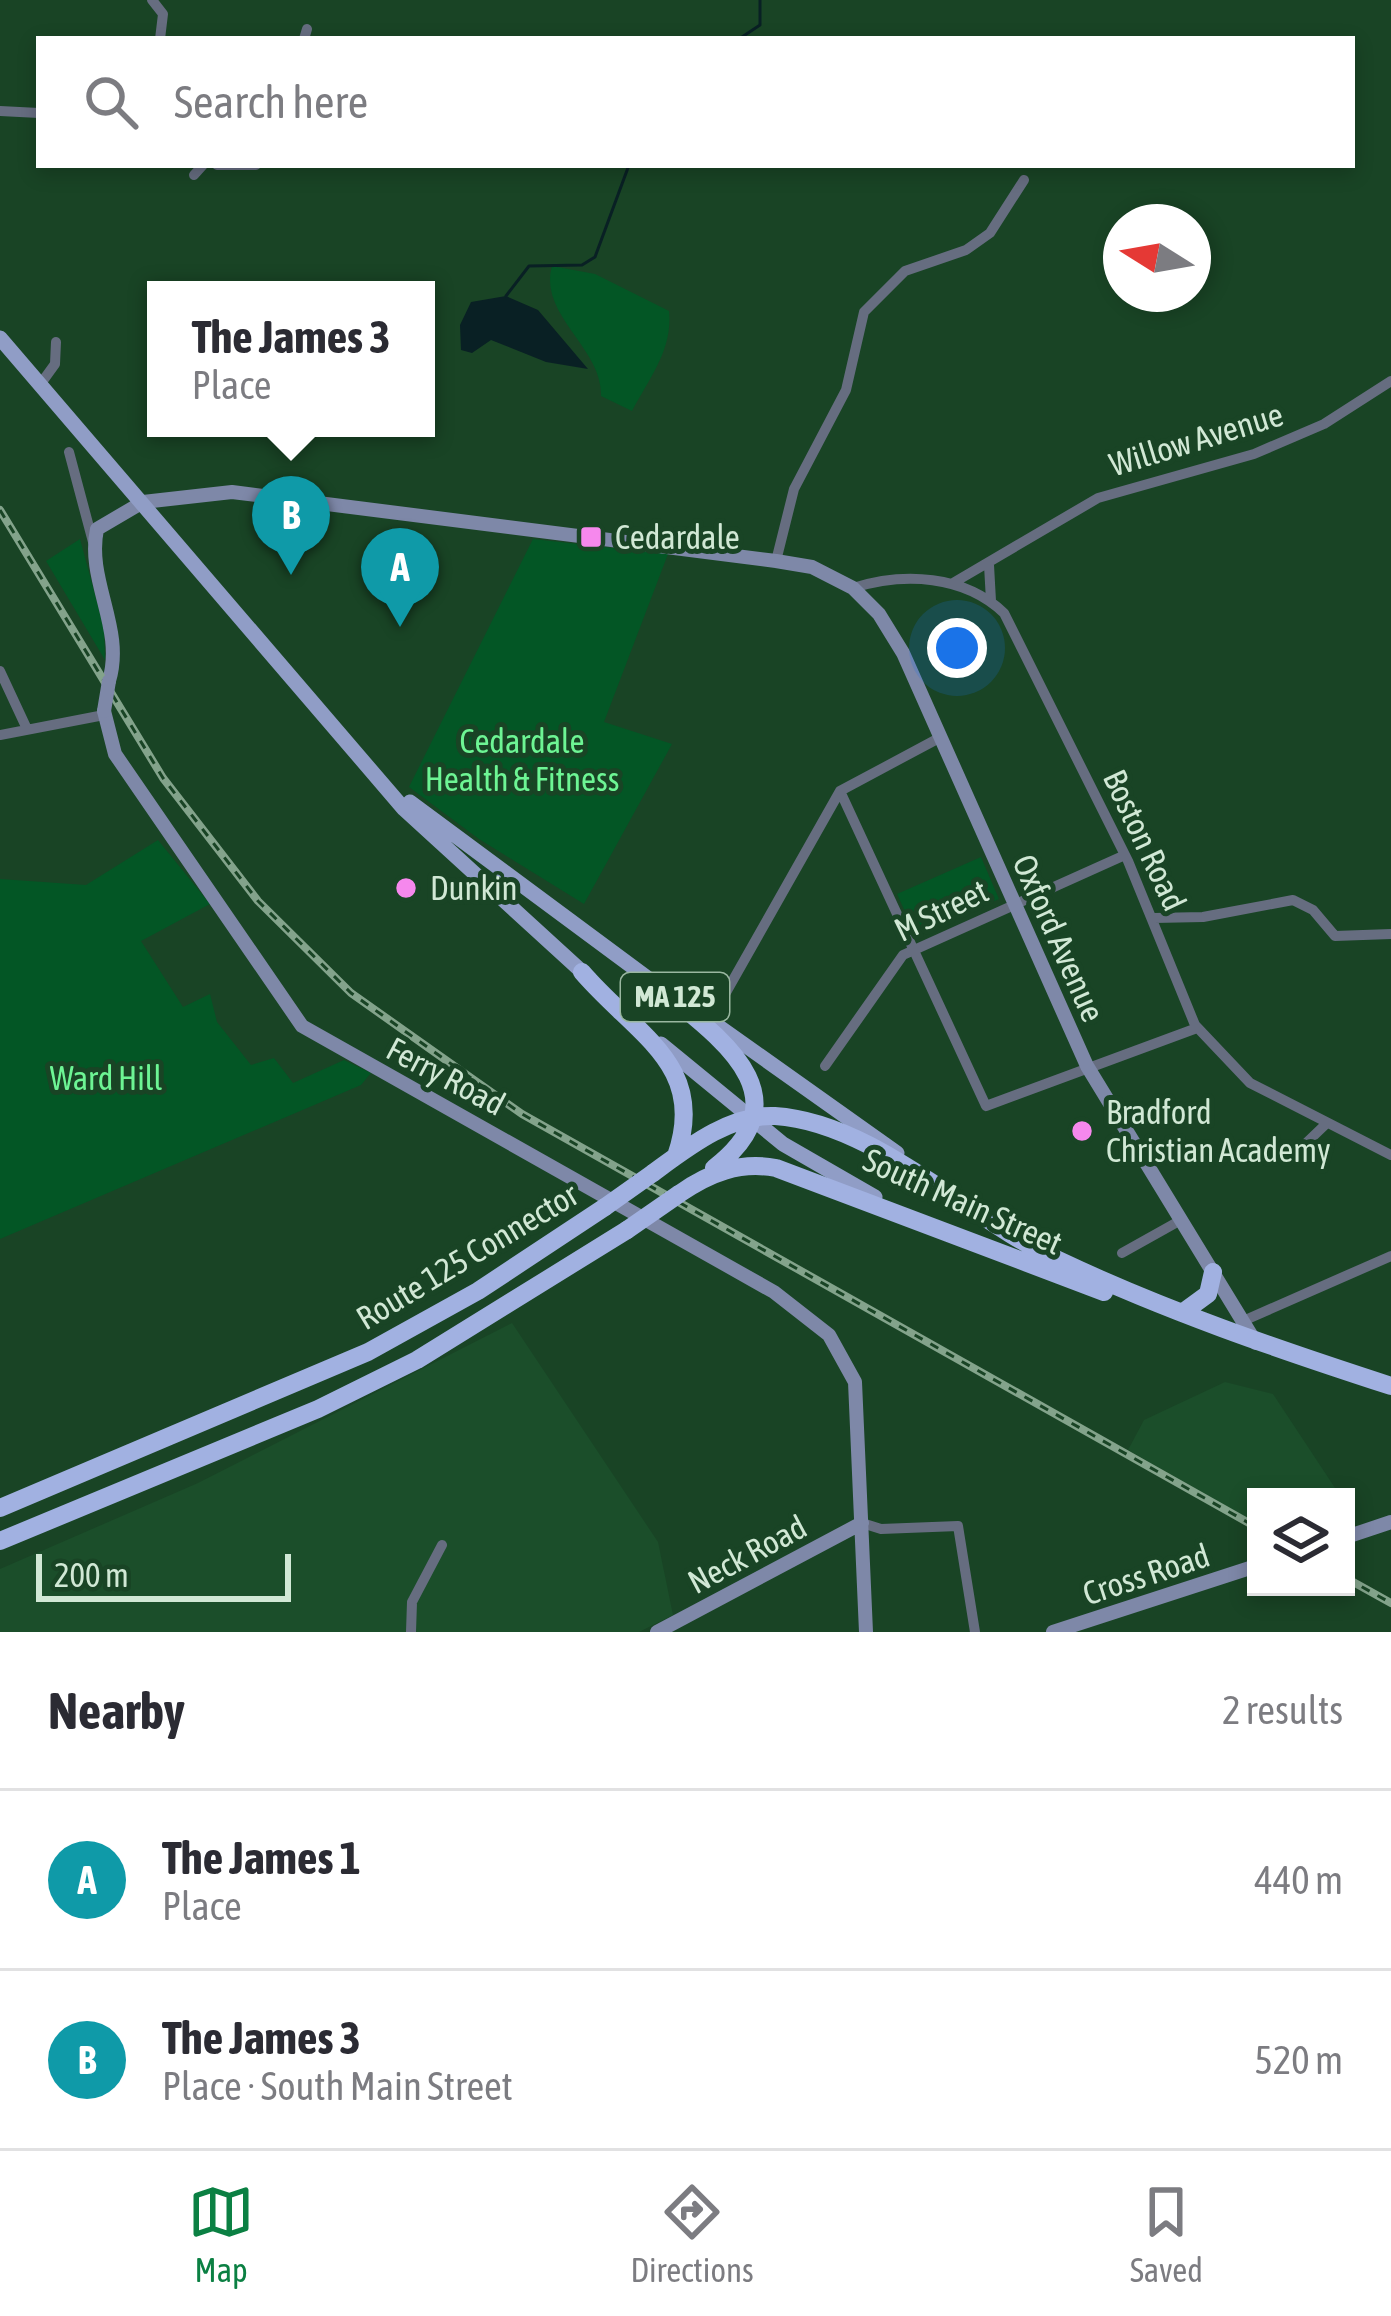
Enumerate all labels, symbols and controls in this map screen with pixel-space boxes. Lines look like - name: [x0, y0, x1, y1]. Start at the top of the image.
- search box: [36, 36, 1355, 168]
- icon: search: [78, 69, 144, 135]
- text: Search here: [174, 76, 368, 128]
- north arrow: [1103, 204, 1211, 312]
- popup: [147, 281, 435, 437]
- text: The James 3: [192, 311, 390, 363]
- text: Place: [192, 363, 271, 407]
- street label: Willow Avenue: [1105, 395, 1287, 483]
- pin: B: [252, 476, 330, 575]
- place label: Cedardale: [615, 518, 740, 556]
- marker: Cedardale: [578, 524, 604, 550]
- pin: A: [361, 528, 439, 627]
- your location: [927, 618, 987, 678]
- park label: Cedardale Health & Fitness: [425, 722, 619, 798]
- street label: Boston Road: [1096, 764, 1194, 916]
- street label: Oxford Avenue: [1005, 849, 1113, 1027]
- place label: Dunkin: [430, 869, 518, 907]
- street label: M Street: [888, 871, 994, 949]
- marker: Dunkin: [393, 875, 419, 901]
- road number: MA 125: [621, 973, 729, 1021]
- street label: Ferry Road: [380, 1029, 512, 1123]
- park label: Ward Hill: [50, 1059, 162, 1097]
- place label: Bradford Christian Academy: [1106, 1093, 1331, 1169]
- marker: Bradford Christian Academy: [1069, 1118, 1095, 1144]
- street label: South Main Street: [858, 1140, 1068, 1262]
- street label: Route 125 Connector: [349, 1174, 586, 1337]
- map controls: [1247, 1488, 1355, 1596]
- button: layers: [1247, 1488, 1355, 1596]
- street label: Neck Road: [681, 1507, 813, 1601]
- street label: Cross Road: [1078, 1536, 1214, 1612]
- scale bar: [36, 1548, 291, 1601]
- text: 200 m: [54, 1556, 129, 1594]
- text: Nearby: [48, 1681, 185, 1740]
- text: 2 results: [1222, 1688, 1343, 1732]
- text: The James 1: [162, 1832, 361, 1884]
- text: A: [77, 1858, 97, 1902]
- text: 440 m: [1255, 1858, 1343, 1902]
- text: Place: [162, 1884, 242, 1928]
- text: The James 3: [162, 2012, 361, 2064]
- text: B: [78, 2038, 96, 2082]
- text: 520 m: [1255, 2038, 1343, 2082]
- text: Place · South Main Street: [162, 2064, 513, 2108]
- tab: Map: [188, 2179, 254, 2289]
- tab: Directions: [630, 2179, 754, 2289]
- tab: Saved: [1130, 2179, 1203, 2289]

